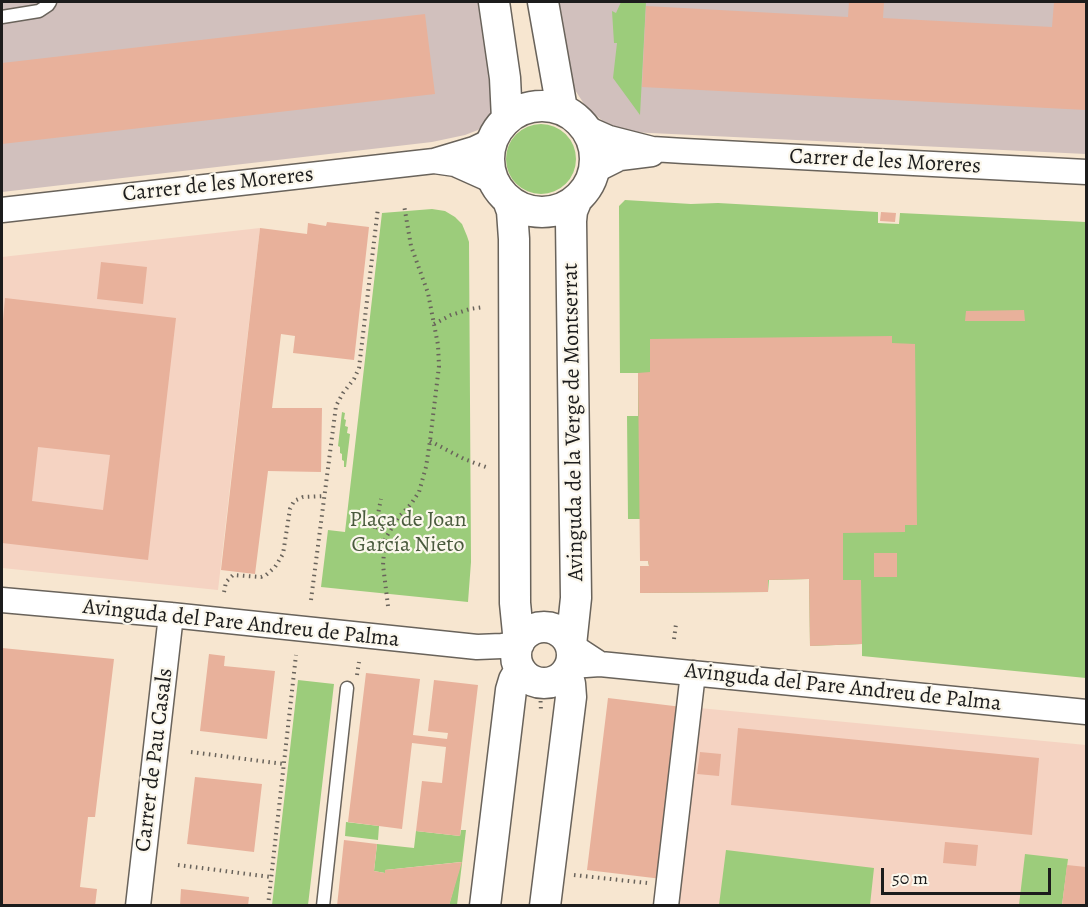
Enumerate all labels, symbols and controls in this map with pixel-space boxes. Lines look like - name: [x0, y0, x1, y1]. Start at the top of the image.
- street label: Carrer de les Moreres: [789, 144, 981, 180]
- street label: Carrer de les Moreres: [121, 162, 315, 208]
- street label: Avinguda de la Verge de Montserrat: [558, 263, 590, 581]
- park label: Plaça de Joan García Nieto: [349, 508, 467, 560]
- street label: Avinguda del Pare Andreu de Palma: [81, 594, 401, 654]
- street label: Avinguda del Pare Andreu de Palma: [683, 658, 1003, 718]
- street label: Carrer de Pau Casals: [131, 667, 179, 853]
- scale bar: [884, 856, 1054, 894]
- text: 50 m: [892, 866, 928, 890]

